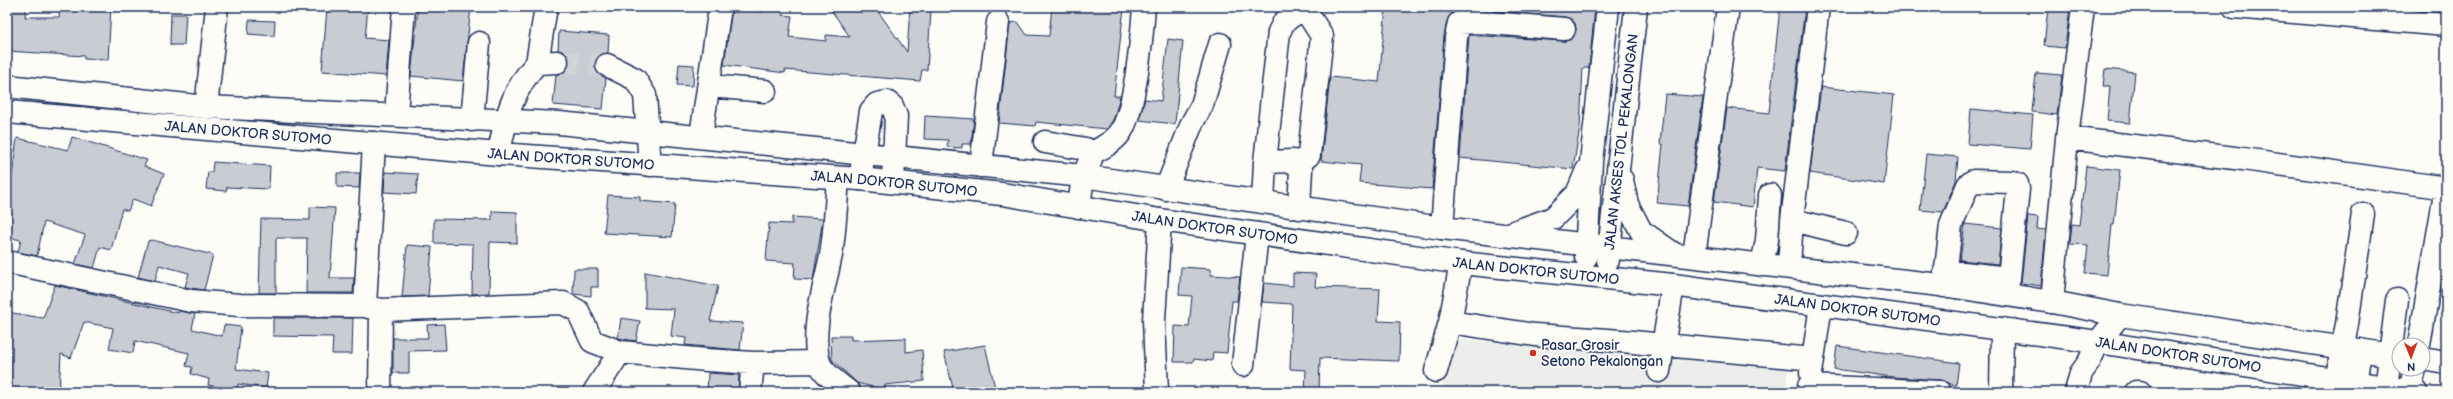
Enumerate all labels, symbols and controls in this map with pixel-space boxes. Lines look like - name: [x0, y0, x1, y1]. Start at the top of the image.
- street label: JALAN AKSES TOL PEKALONGAN: [1601, 33, 1641, 251]
- street label: JALAN DOKTOR SUTOMO: [164, 117, 333, 148]
- street label: JALAN DOKTOR SUTOMO: [487, 145, 655, 173]
- street label: JALAN DOKTOR SUTOMO: [810, 167, 979, 200]
- street label: JALAN DOKTOR SUTOMO: [1131, 207, 1299, 248]
- street label: JALAN DOKTOR SUTOMO: [1452, 253, 1620, 288]
- street label: JALAN DOKTOR SUTOMO: [1774, 290, 1942, 329]
- street label: JALAN DOKTOR SUTOMO: [2094, 333, 2263, 376]
- place label: Pasar Grosir Setono Pekalongan: [1541, 337, 1663, 370]
- north arrow: [2391, 337, 2431, 377]
- marker: Pasar Grosir Setono Pekalongan: [1528, 348, 1538, 358]
- text: N: [2407, 360, 2415, 373]

